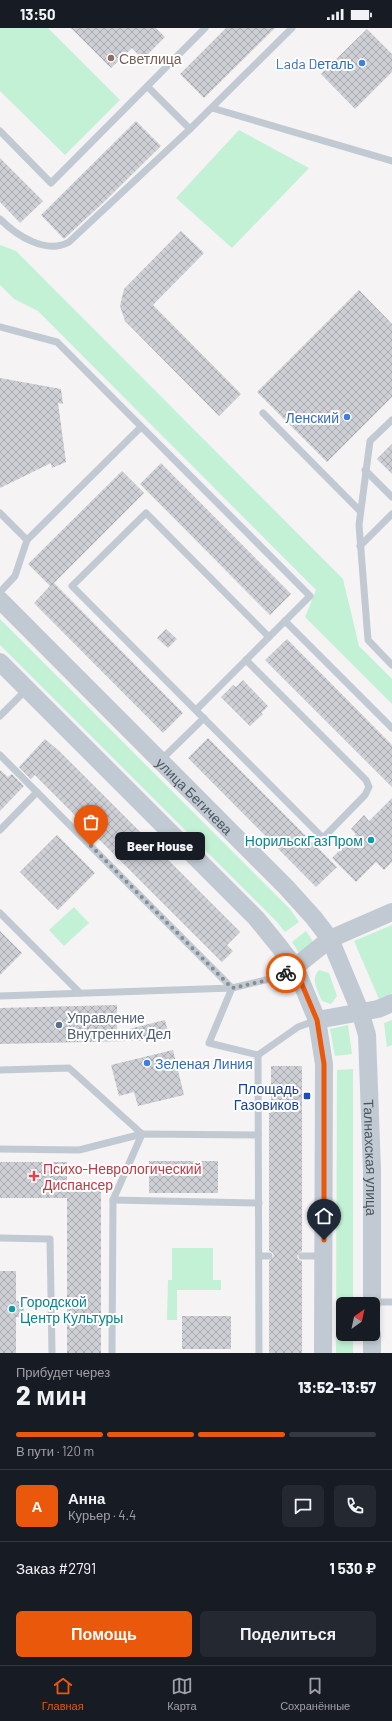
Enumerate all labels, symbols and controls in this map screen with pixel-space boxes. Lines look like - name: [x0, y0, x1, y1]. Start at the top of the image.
- text: 13:50: [20, 5, 56, 23]
- place label: Светлица: [119, 50, 182, 67]
- marker: Светлица: [106, 53, 116, 63]
- place label: Lada Dеталь: [276, 55, 354, 72]
- marker: Lada Dеталь: [357, 58, 367, 68]
- place label: Ленский: [286, 409, 339, 426]
- marker: Ленский: [342, 412, 352, 422]
- street label: улица Бегичева: [153, 754, 237, 838]
- pin: [74, 805, 108, 846]
- icon: bag: [80, 811, 102, 833]
- callout: Beer House: [115, 832, 205, 860]
- place label: НорильскГазПром: [245, 832, 363, 849]
- marker: НорильскГазПром: [366, 835, 376, 845]
- text: Beer House: [127, 838, 193, 854]
- courier: [266, 953, 306, 993]
- icon: bike: [275, 962, 297, 984]
- place label: Управление Внутренних Дел: [67, 1009, 171, 1042]
- marker: Управление Внутренних Дел: [54, 1020, 64, 1030]
- place label: Зеленая Линия: [155, 1055, 253, 1072]
- marker: Зеленая Линия: [142, 1058, 152, 1068]
- place label: Площадь Газовиков: [234, 1080, 299, 1113]
- marker: Площадь Газовиков: [302, 1091, 312, 1101]
- street label: Талнахская улица: [361, 1099, 381, 1216]
- place label: Психо-Неврологический Диспансер: [43, 1160, 202, 1193]
- marker: Психо-Неврологический Диспансер: [28, 1170, 40, 1182]
- pin: [307, 1199, 341, 1240]
- icon: home: [313, 1205, 335, 1227]
- place label: Городской Центр Культуры: [20, 1293, 123, 1326]
- north arrow: [336, 1297, 380, 1341]
- map controls: [336, 1297, 380, 1341]
- marker: Городской Центр Культуры: [7, 1304, 17, 1314]
- text: Прибудет через: [16, 1364, 110, 1380]
- text: 13:52–13:57: [298, 1378, 376, 1396]
- text: 2 мин: [16, 1379, 87, 1410]
- text: В пути · 120 m: [16, 1443, 94, 1459]
- button: chat: [282, 1485, 324, 1527]
- button: phone: [334, 1485, 376, 1527]
- text: Анна: [68, 1489, 105, 1507]
- text: А: [32, 1497, 42, 1515]
- text: Курьер · 4.4: [68, 1507, 136, 1523]
- text: Заказ #2791: [16, 1559, 96, 1577]
- text: 1 530 ₽: [329, 1559, 376, 1577]
- button: Помощь: [16, 1611, 192, 1657]
- button: Поделиться: [200, 1611, 376, 1657]
- tab: Главная: [42, 1675, 84, 1712]
- tab: Карта: [167, 1675, 197, 1712]
- tab: Сохранённые: [280, 1675, 350, 1712]

